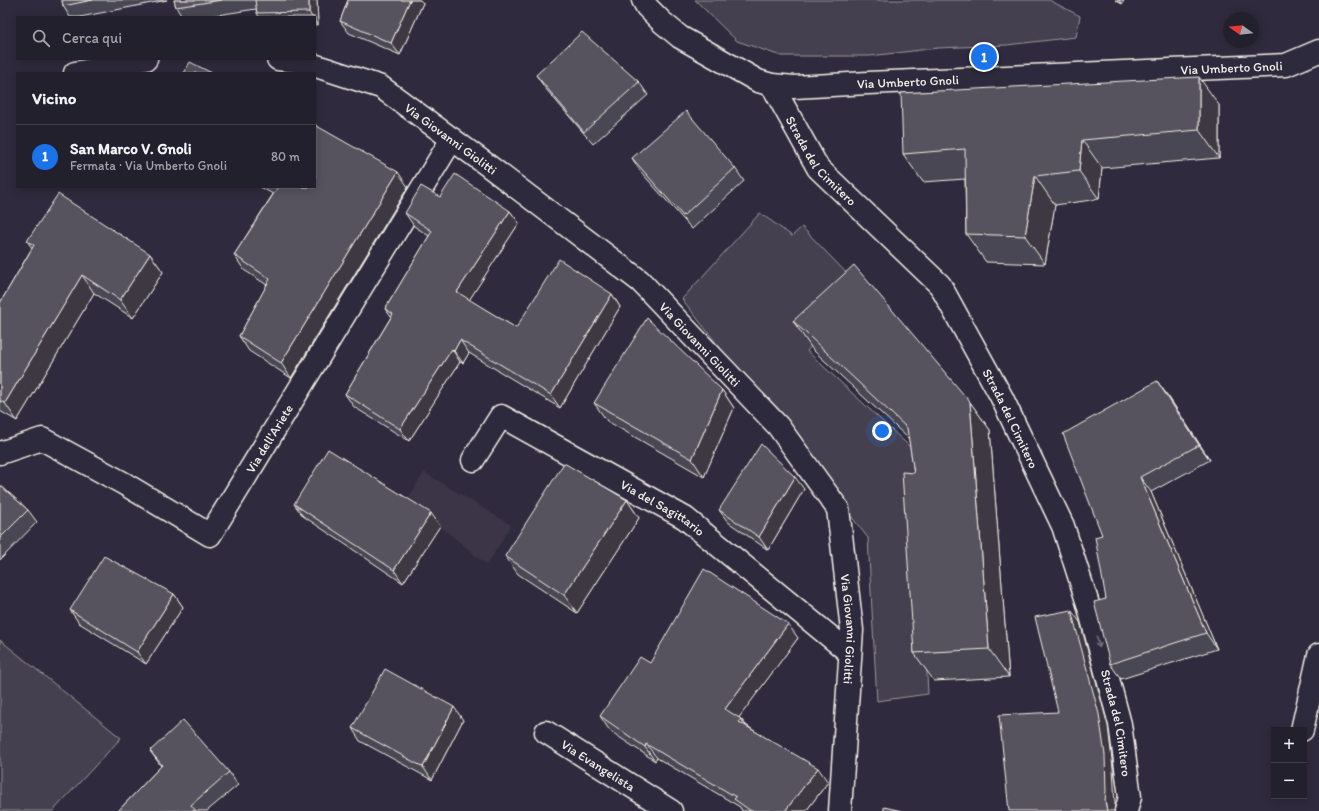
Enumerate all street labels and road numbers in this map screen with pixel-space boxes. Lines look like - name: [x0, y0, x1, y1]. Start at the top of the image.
- street label: Via Umberto Gnoli: [1180, 58, 1283, 78]
- street label: Via Umberto Gnoli: [857, 72, 959, 92]
- street label: Via Giovanni Giolitti: [402, 100, 500, 178]
- street label: Strada del Cimitero: [783, 113, 860, 209]
- street label: Via Giovanni Giolitti: [656, 299, 743, 390]
- street label: Strada del Cimitero: [979, 366, 1041, 471]
- street label: Via dell'Ariete: [243, 402, 296, 476]
- street label: Via del Sagittario: [618, 477, 708, 539]
- street label: Via Giovanni Giolitti: [838, 573, 859, 685]
- street label: Strada del Cimitero: [1098, 668, 1134, 778]
- street label: Via Evangelista: [558, 737, 638, 795]

